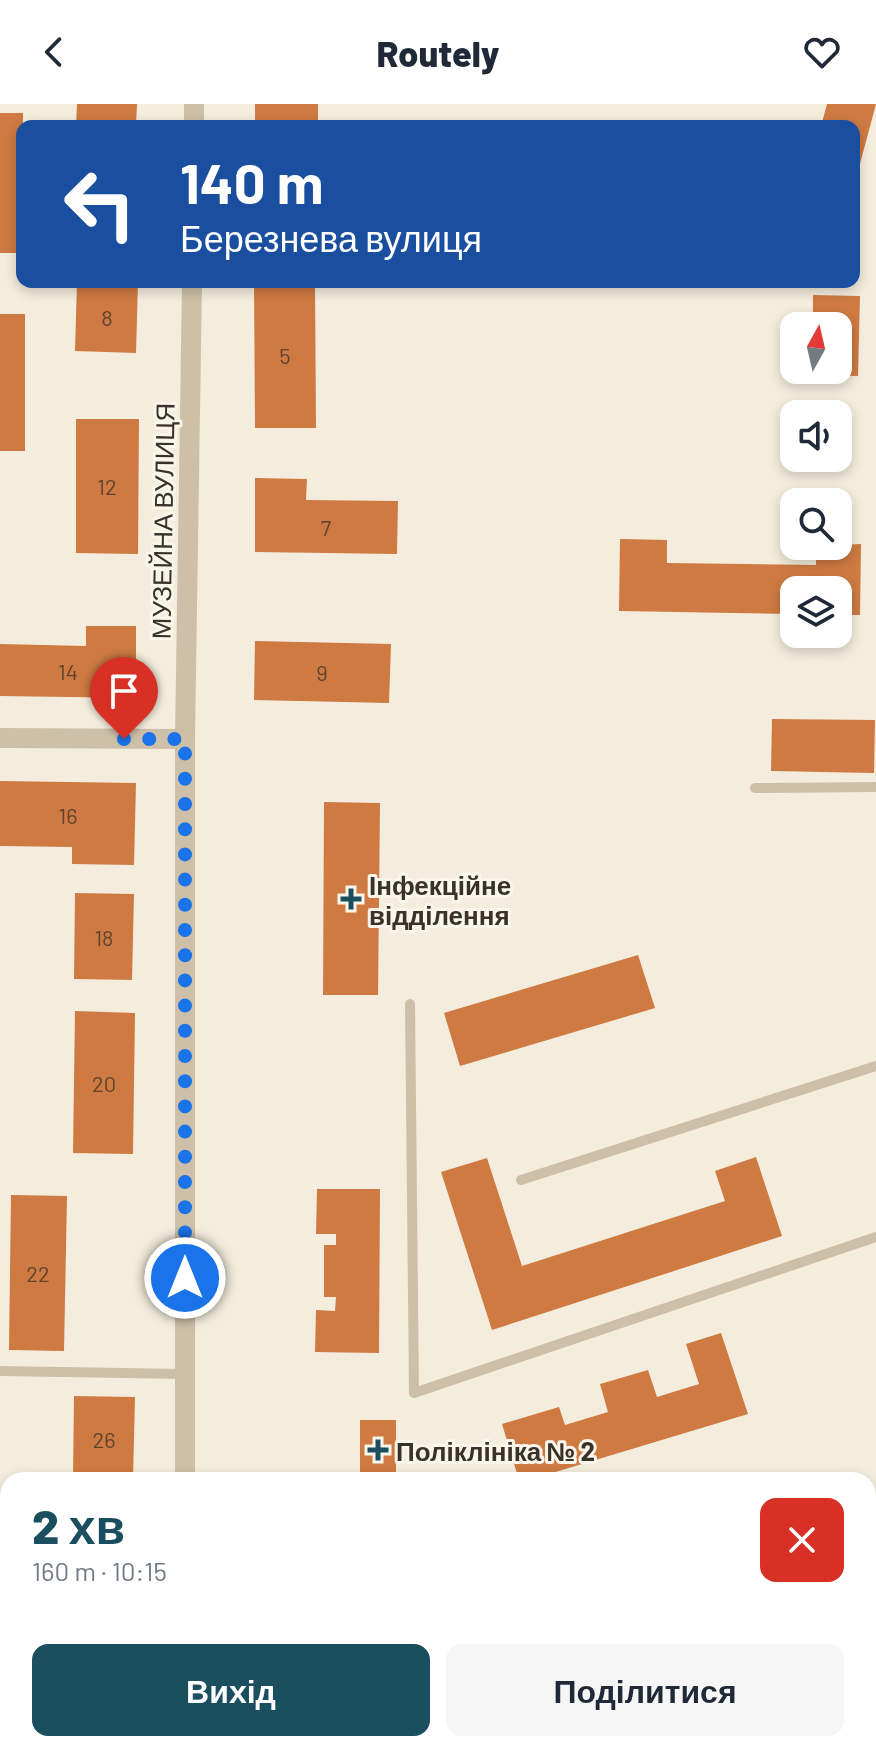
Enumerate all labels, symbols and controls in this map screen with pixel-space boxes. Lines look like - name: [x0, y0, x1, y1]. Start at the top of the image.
- icon: back: [32, 30, 76, 74]
- icon: heart: [800, 30, 844, 74]
- text: Routely: [377, 31, 499, 74]
- text: 140 m: [180, 148, 324, 215]
- icon: left: [48, 152, 152, 256]
- text: Березнева вулиця: [180, 216, 482, 259]
- house number: 8: [101, 304, 113, 330]
- north arrow: [780, 312, 852, 384]
- map controls: [780, 312, 852, 648]
- house number: 5: [279, 342, 291, 368]
- button: sound: [780, 400, 852, 472]
- street label: МУЗЕЙНА ВУЛИЦЯ: [144, 402, 180, 640]
- house number: 12: [97, 473, 117, 499]
- button: search: [780, 488, 852, 560]
- house number: 7: [321, 514, 331, 540]
- button: layers: [780, 576, 852, 648]
- pin: [90, 657, 158, 739]
- house number: 14: [58, 658, 78, 684]
- house number: 9: [316, 659, 328, 685]
- icon: arrive: [102, 669, 146, 713]
- house number: 16: [58, 802, 78, 828]
- place label: Інфекційне відділення: [369, 869, 511, 930]
- marker: Інфекційне відділення: [340, 888, 362, 910]
- house number: 18: [94, 924, 114, 950]
- house number: 20: [92, 1070, 116, 1096]
- position arrow: [143, 1236, 227, 1320]
- house number: 22: [26, 1260, 50, 1286]
- house number: 26: [92, 1426, 116, 1452]
- place label: Поліклініка № 2: [396, 1435, 595, 1466]
- marker: Поліклініка № 2: [367, 1439, 389, 1461]
- text: 2 хв: [32, 1496, 125, 1554]
- button: close: [760, 1498, 844, 1582]
- text: 160 m · 10:15: [32, 1555, 167, 1586]
- button: Вихід: [32, 1644, 430, 1736]
- button: Поділитися: [446, 1644, 844, 1736]

